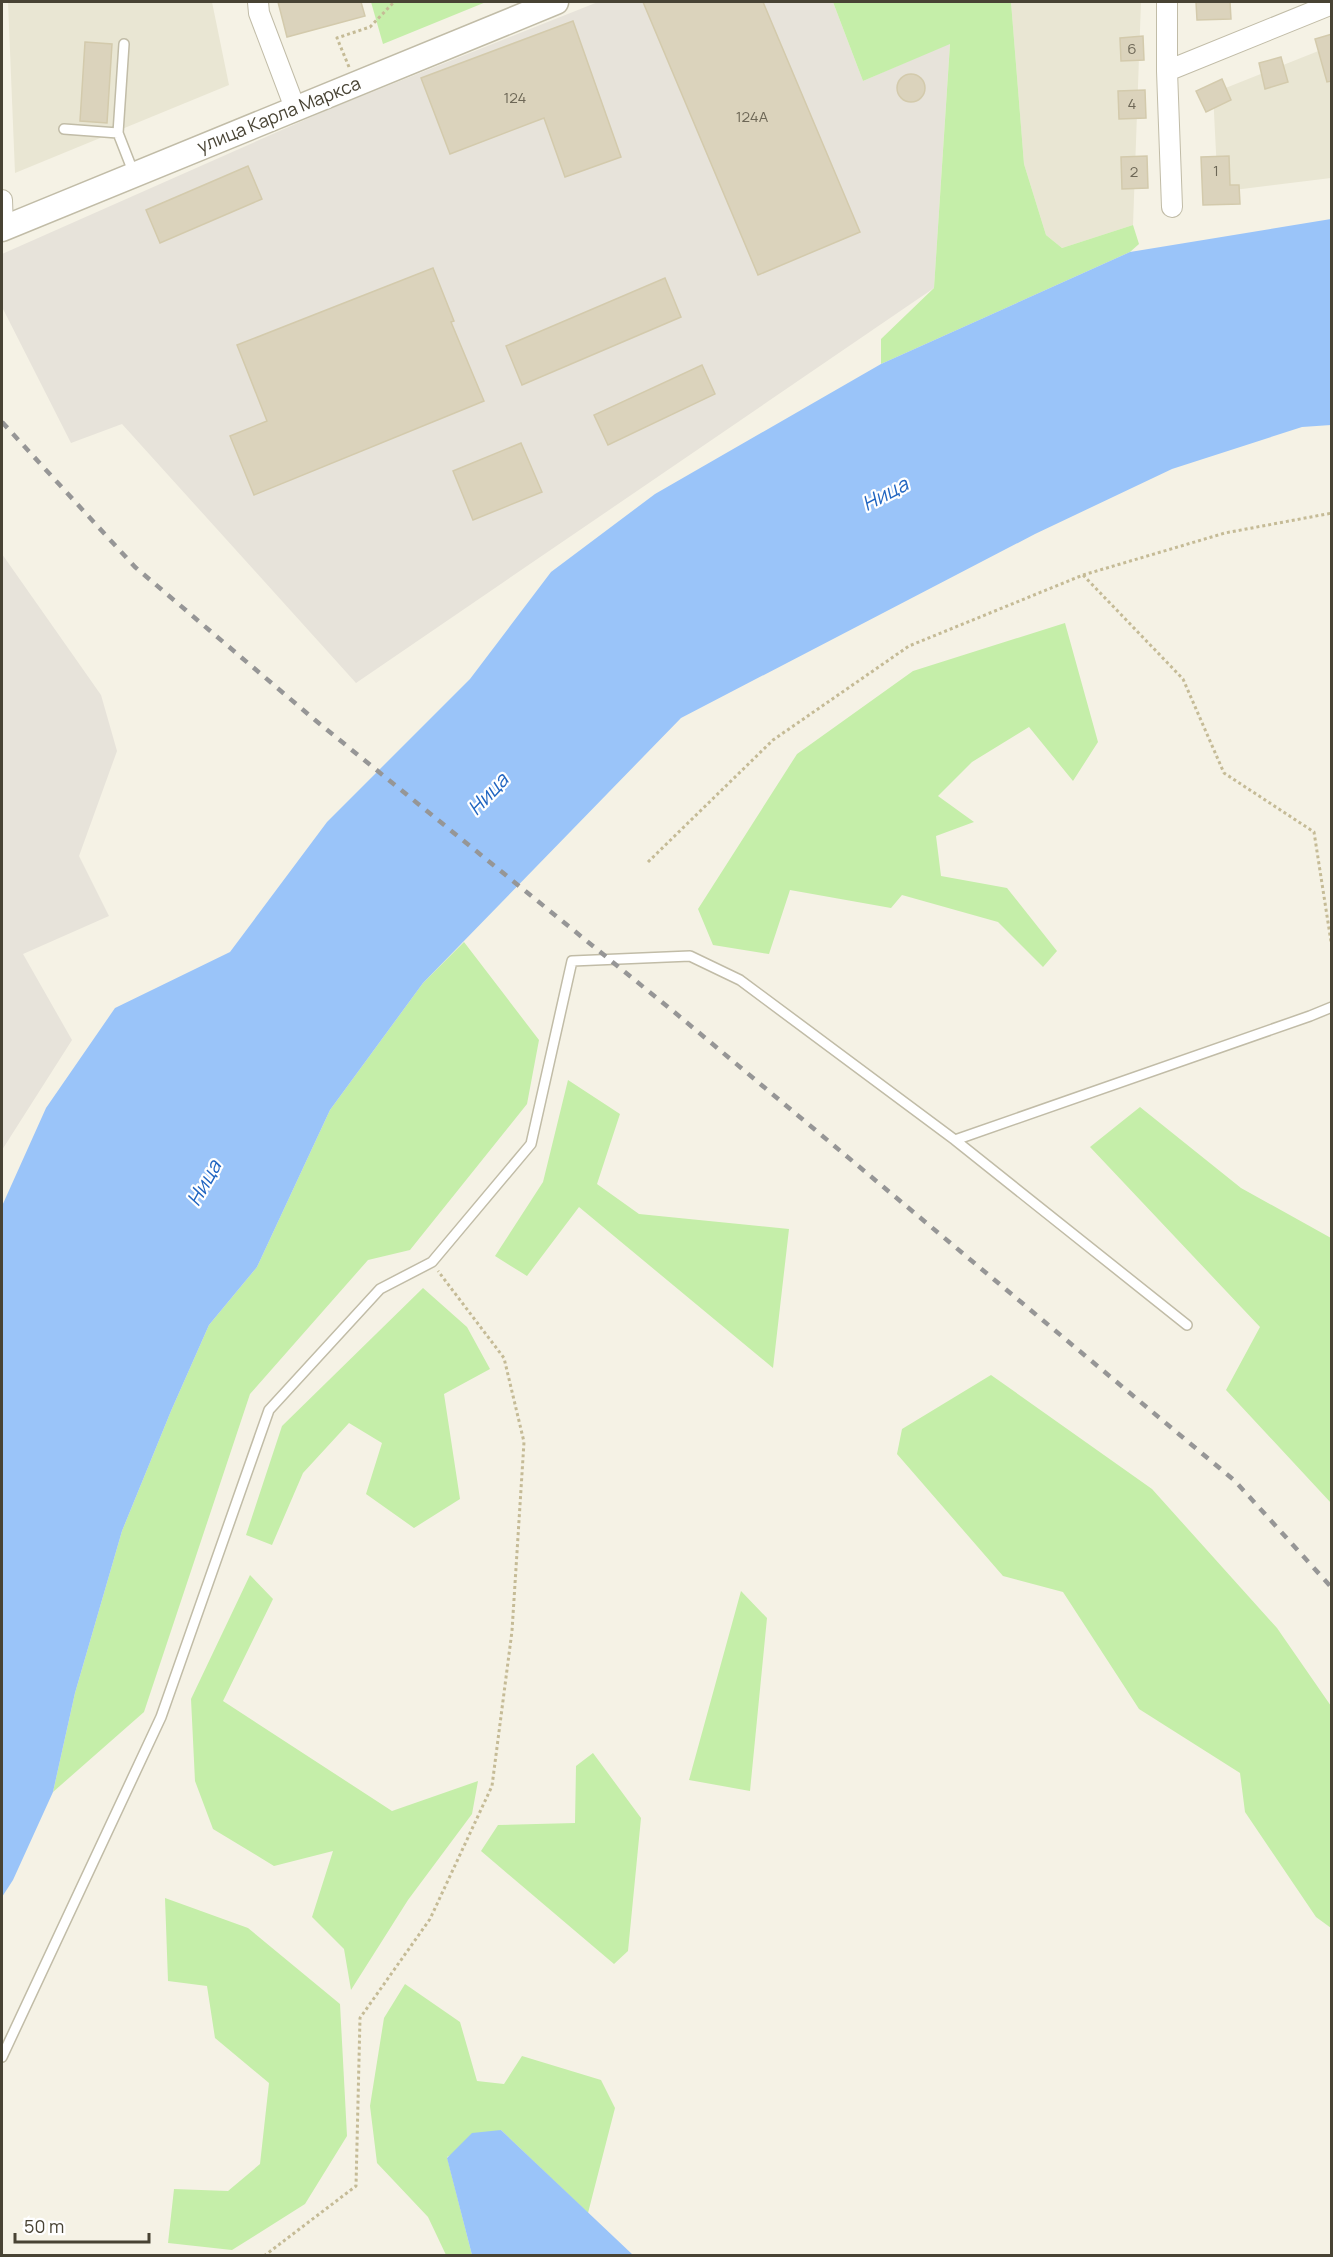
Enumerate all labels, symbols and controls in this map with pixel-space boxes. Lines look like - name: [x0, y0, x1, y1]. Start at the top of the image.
- house number: 6: [1127, 38, 1137, 59]
- street label: улица Карла Маркса: [193, 70, 364, 158]
- house number: 124: [504, 87, 527, 108]
- house number: 4: [1128, 93, 1137, 114]
- house number: 124А: [736, 106, 769, 127]
- house number: 1: [1213, 160, 1219, 181]
- house number: 2: [1130, 161, 1138, 182]
- water label: Ница: [857, 470, 913, 517]
- water label: Ница: [461, 766, 515, 821]
- water label: Ница: [180, 1154, 228, 1211]
- scale bar: [15, 2206, 148, 2244]
- text: 50 m: [24, 2214, 64, 2238]

